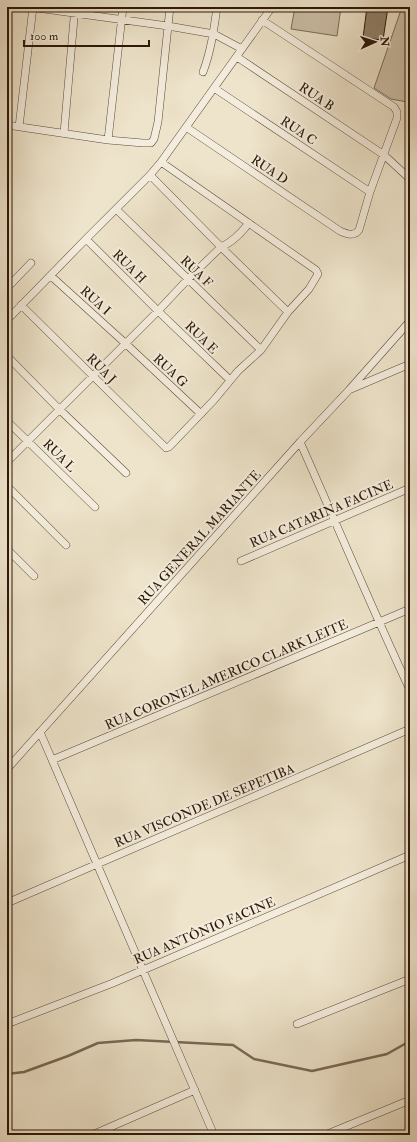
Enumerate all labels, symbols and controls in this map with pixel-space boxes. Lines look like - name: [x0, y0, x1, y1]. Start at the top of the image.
- scale bar: [24, 22, 149, 48]
- north arrow: [355, 22, 395, 62]
- text: 100 m: [30, 29, 59, 44]
- text: N: [378, 35, 391, 48]
- street label: RUA B: [296, 79, 337, 114]
- street label: RUA C: [277, 113, 319, 149]
- street label: RUA D: [248, 152, 291, 188]
- street label: RUA H: [109, 247, 150, 287]
- street label: RUA F: [177, 253, 216, 291]
- street label: RUA I: [77, 283, 114, 319]
- street label: RUA E: [181, 318, 221, 357]
- street label: RUA J: [83, 350, 120, 387]
- street label: RUA G: [150, 351, 191, 391]
- street label: RUA L: [40, 436, 79, 476]
- street label: RUA GENERAL MARIANTE: [135, 467, 265, 608]
- street label: RUA CATARINA FACINE: [247, 476, 395, 551]
- street label: RUA CORONEL AMERICO CLARK LEITE: [103, 616, 350, 734]
- street label: RUA VISCONDE DE SEPETIBA: [112, 760, 297, 851]
- street label: RUA ANTÔNIO FACINE: [131, 893, 278, 968]

